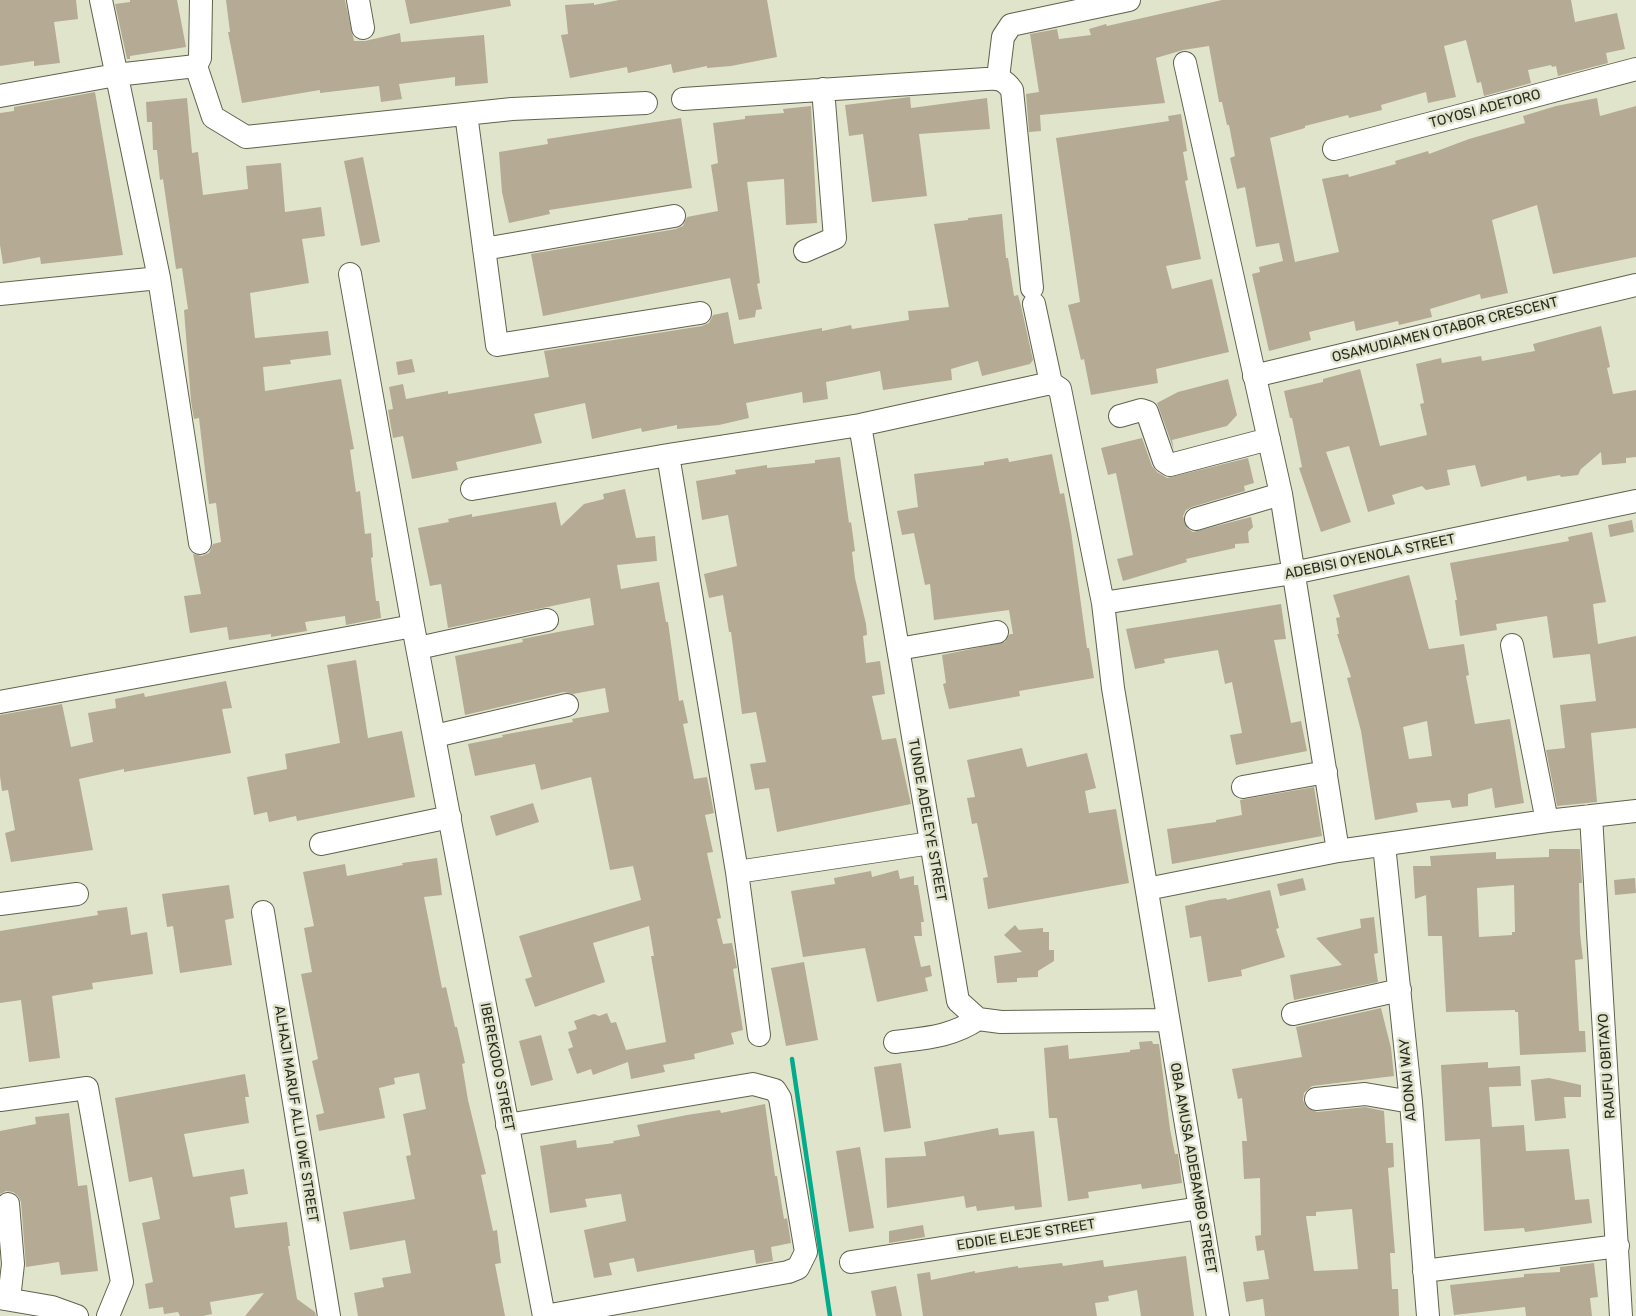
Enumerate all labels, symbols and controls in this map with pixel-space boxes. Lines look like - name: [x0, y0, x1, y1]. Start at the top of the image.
- street label: TOYOSI ADETORO: [1428, 86, 1542, 132]
- street label: OSAMUDIAMEN OTABOR CRESCENT: [1330, 294, 1560, 366]
- street label: ADEBISI OYENOLA STREET: [1283, 531, 1457, 583]
- street label: TUNDE ADELEYE STREET: [904, 737, 950, 903]
- street label: IBEREKODO STREET: [476, 1001, 518, 1133]
- street label: ALHAJI MARUF ALLI OWE STREET: [271, 1004, 321, 1224]
- street label: RAUFU OBITAYO: [1595, 1013, 1619, 1119]
- street label: ADONAI WAY: [1396, 1038, 1420, 1122]
- street label: OBA AMUSA ADEBAMBO STREET: [1166, 1061, 1220, 1275]
- street label: EDDIE ELEJE STREET: [955, 1216, 1097, 1254]

